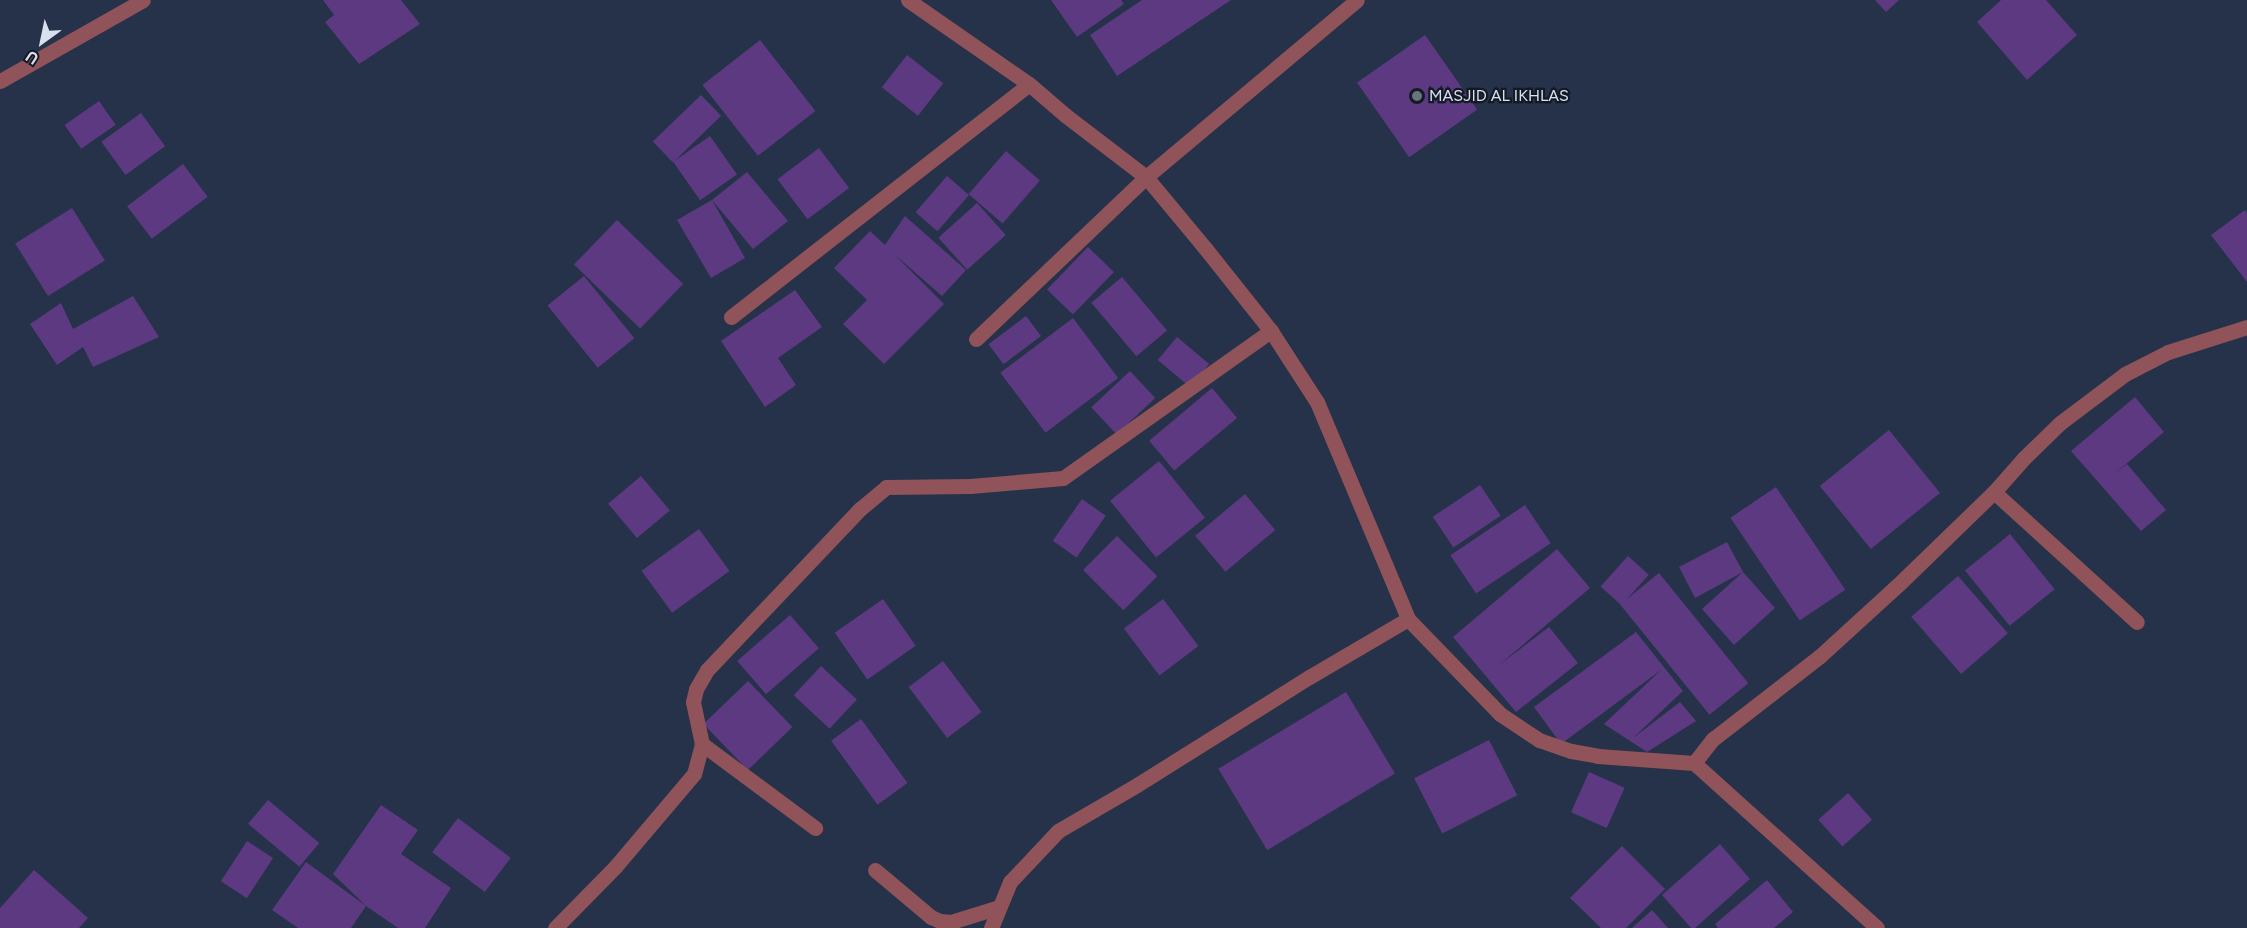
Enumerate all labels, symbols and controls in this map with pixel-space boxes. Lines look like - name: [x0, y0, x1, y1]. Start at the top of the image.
- north arrow: [12, 12, 72, 72]
- text: U: [22, 46, 42, 69]
- place label: MASJID AL IKHLAS: [1429, 86, 1569, 106]
- marker: MASJID AL IKHLAS: [1410, 89, 1424, 103]

